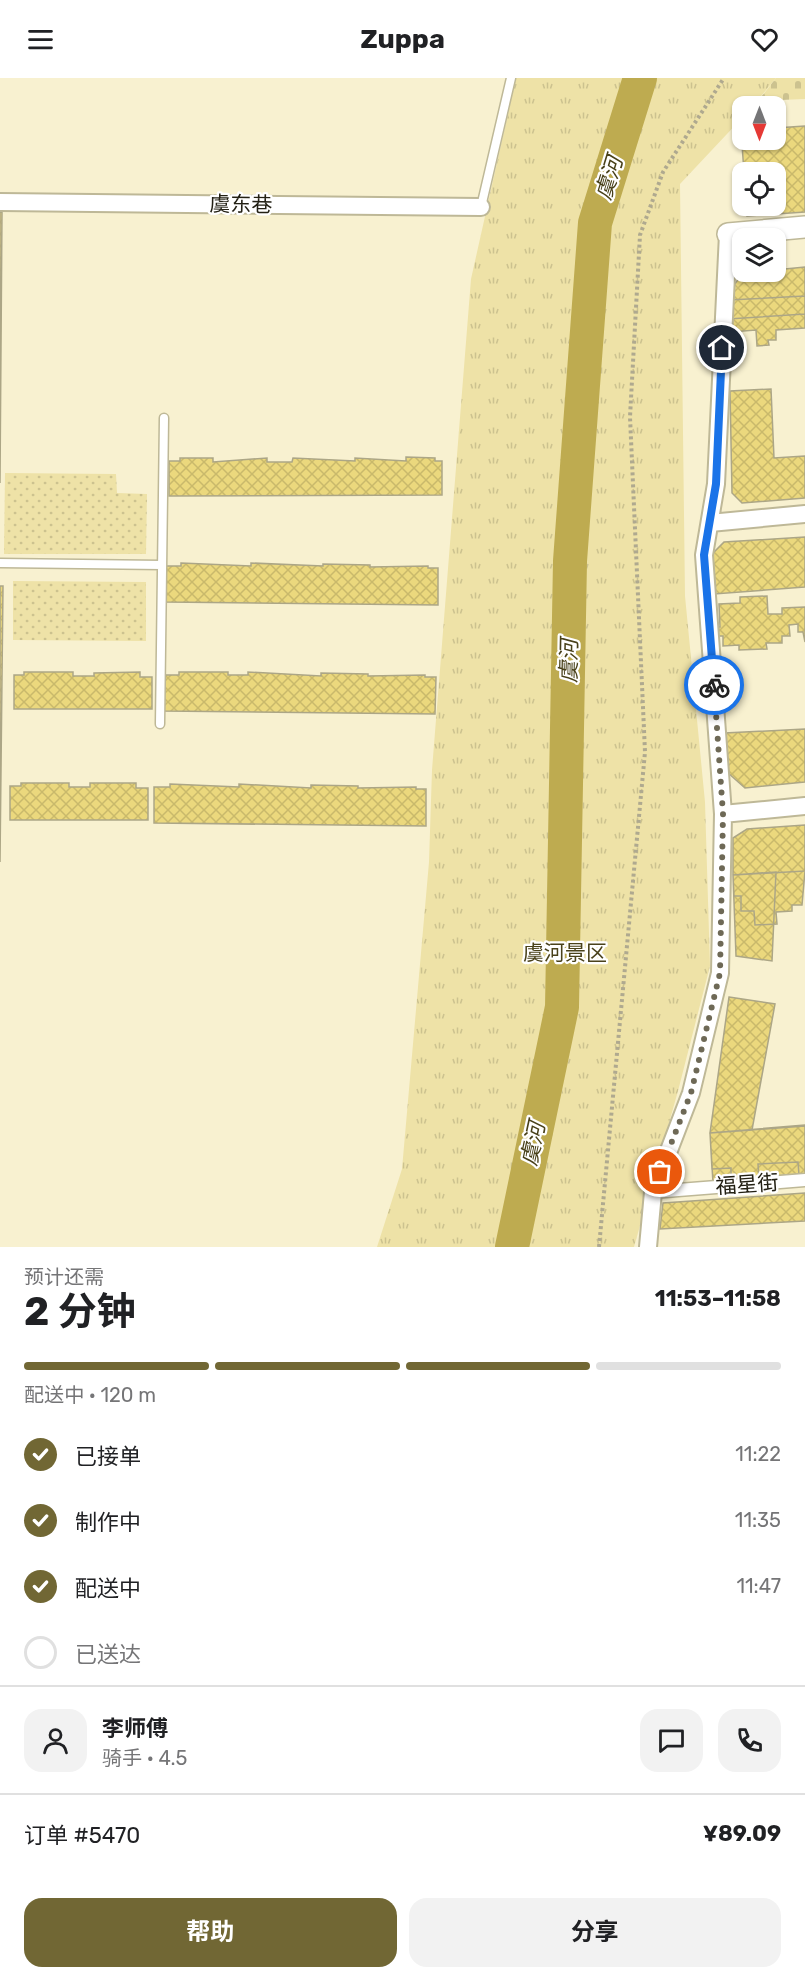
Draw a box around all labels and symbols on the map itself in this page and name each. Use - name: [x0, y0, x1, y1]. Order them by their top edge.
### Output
- north arrow: [732, 96, 786, 150]
- water label: 虞河: [590, 149, 630, 203]
- street label: 虞东巷: [209, 191, 273, 217]
- pin: [696, 322, 747, 373]
- water label: 虞河: [555, 635, 583, 683]
- courier: [684, 655, 744, 715]
- park label: 虞河景区: [523, 940, 607, 965]
- water label: 虞河: [515, 1116, 552, 1168]
- pin: [634, 1146, 685, 1197]
- street label: 福星街: [715, 1169, 779, 1199]

